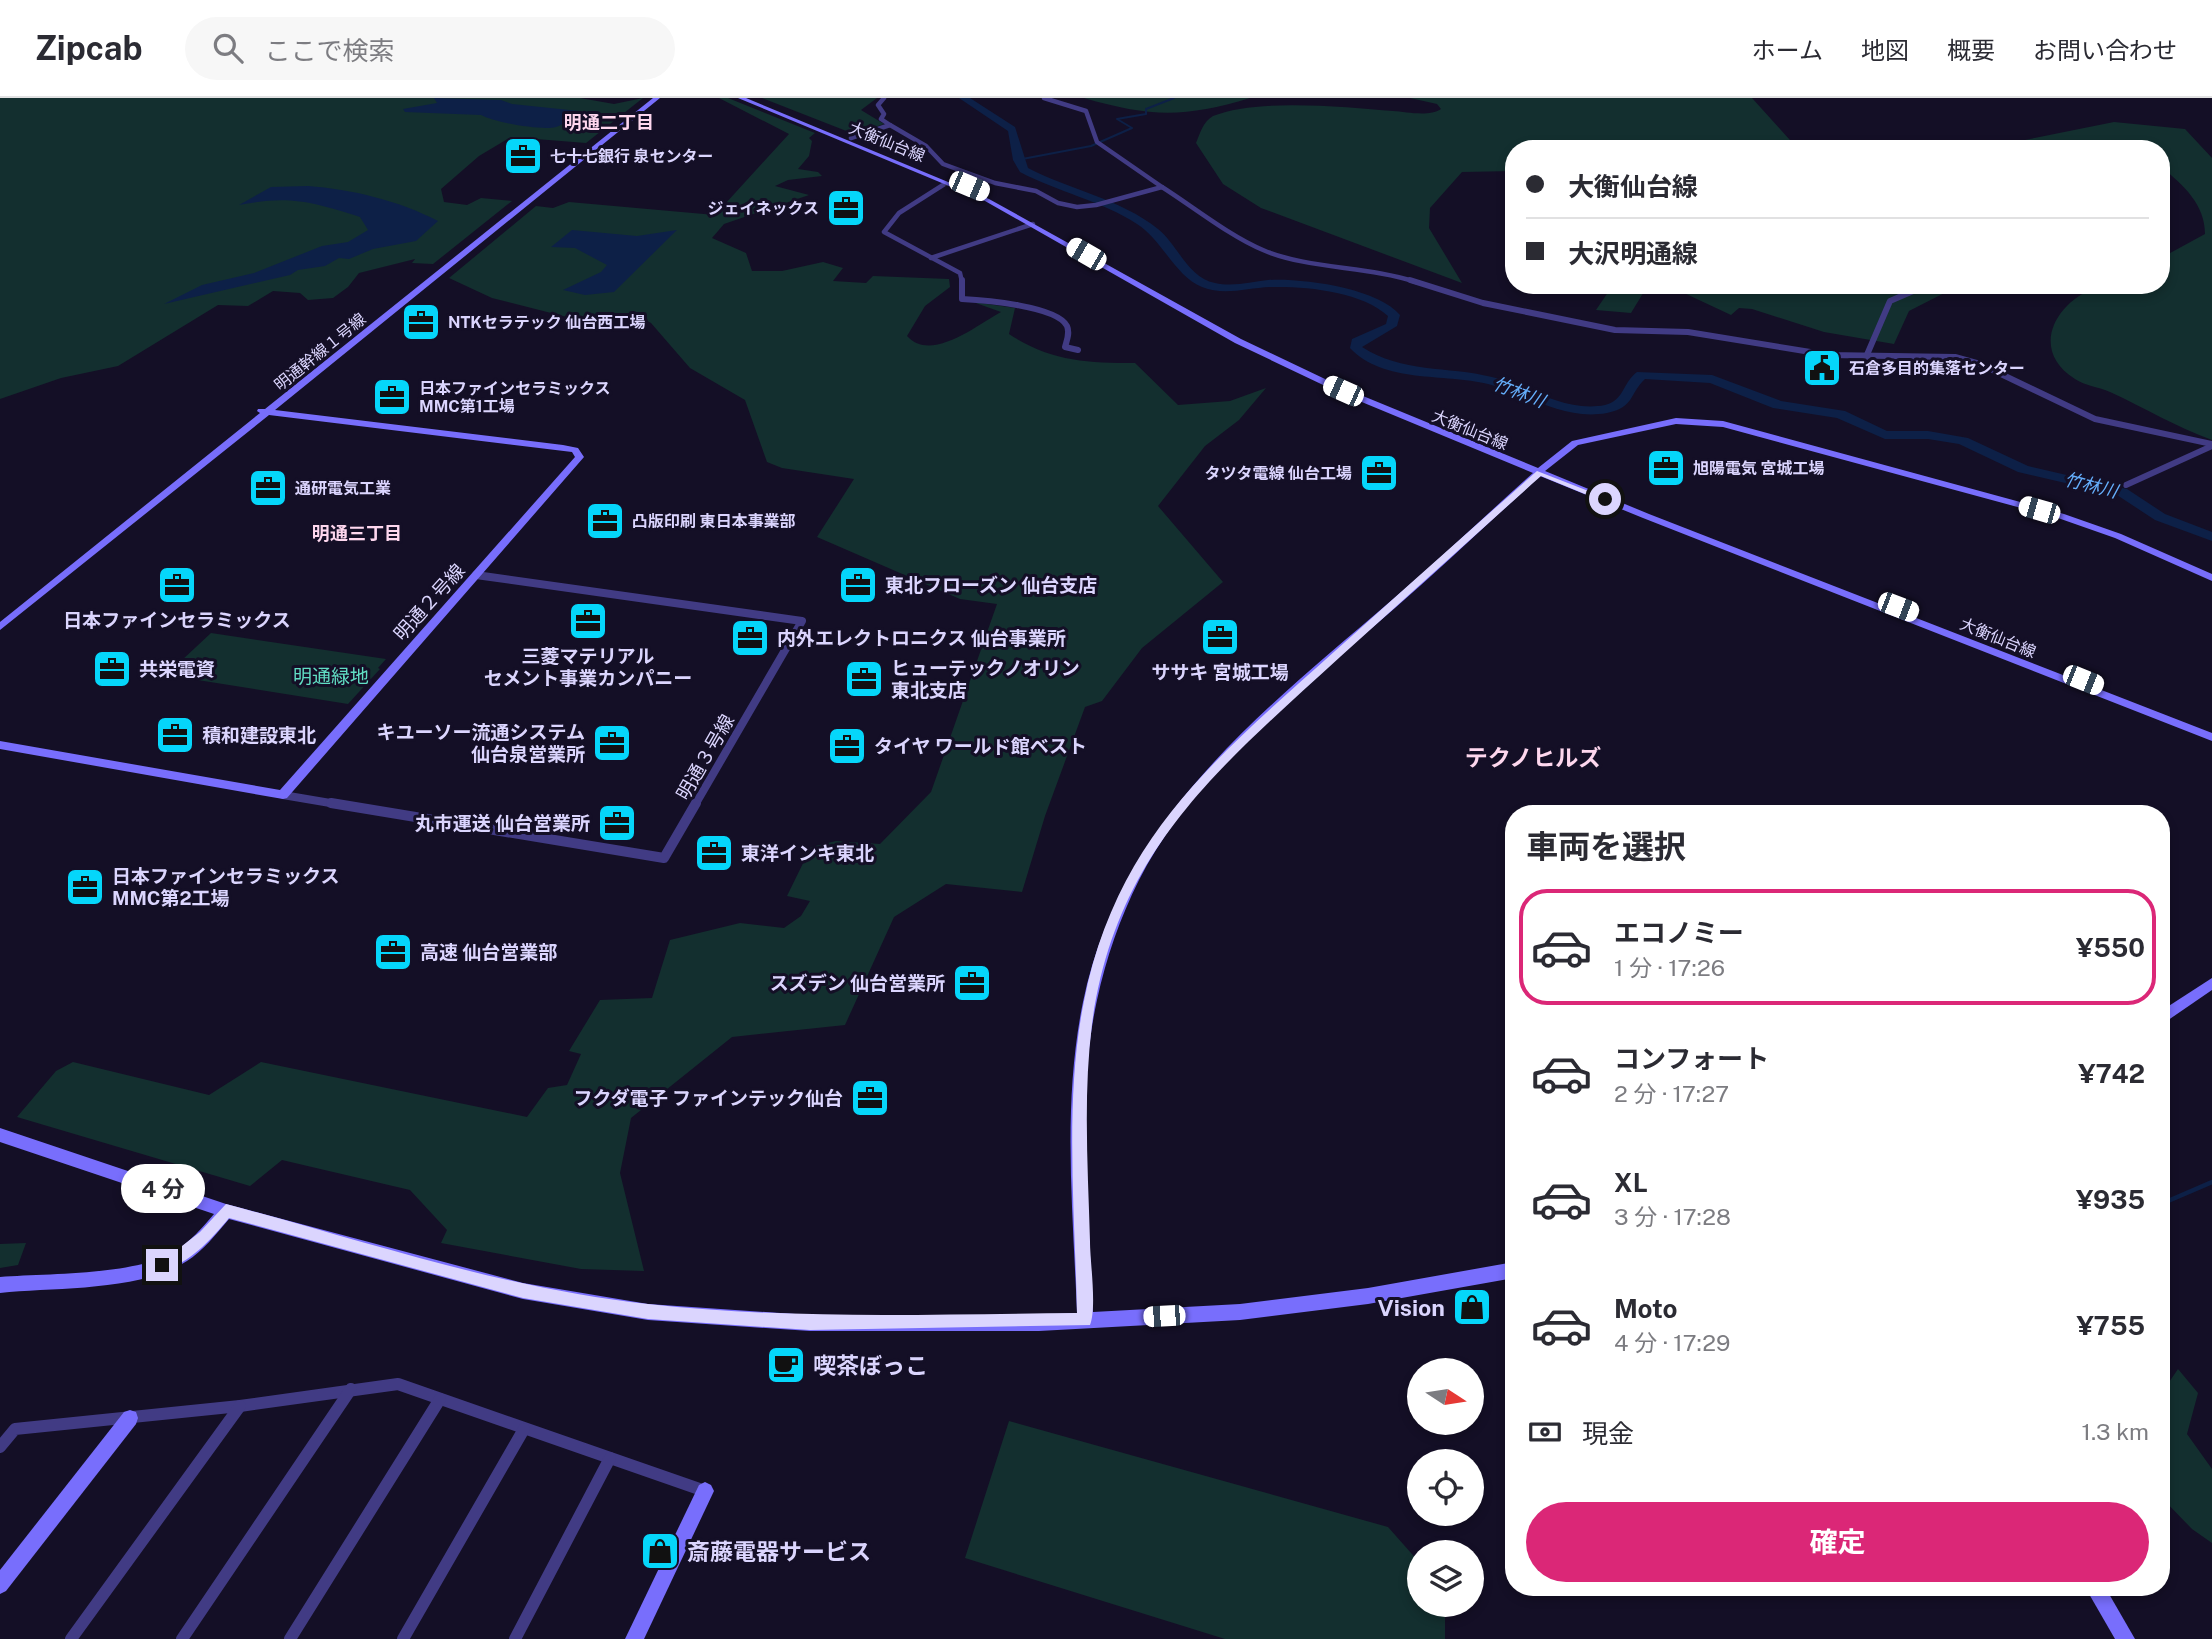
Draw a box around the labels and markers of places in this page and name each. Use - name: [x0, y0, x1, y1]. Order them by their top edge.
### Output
- office icon: 七十七銀行 泉センター: [502, 135, 544, 177]
- place label: 七十七銀行 泉センター: [550, 147, 714, 166]
- office icon: ジェイネックス: [825, 187, 867, 229]
- place label: ジェイネックス: [707, 199, 819, 218]
- office icon: NTKセラテック 仙台西工場: [400, 301, 442, 343]
- place label: NTKセラテック 仙台西工場: [448, 313, 645, 332]
- public building icon: 石倉多目的集落センター: [1801, 347, 1843, 389]
- place label: 石倉多目的集落センター: [1849, 359, 2025, 378]
- office icon: 日本ファインセラミックス MMC第1工場: [371, 376, 413, 418]
- place label: 日本ファインセラミックス MMC第1工場: [419, 379, 611, 416]
- office icon: 旭陽電気 宮城工場: [1645, 447, 1687, 489]
- office icon: タツタ電線 仙台工場: [1358, 452, 1400, 494]
- place label: 旭陽電気 宮城工場: [1693, 459, 1825, 478]
- place label: タツタ電線 仙台工場: [1204, 464, 1352, 483]
- office icon: 通研電気工業: [247, 467, 289, 509]
- place label: 通研電気工業: [295, 479, 391, 498]
- office icon: 凸版印刷 東日本事業部: [584, 500, 626, 542]
- place label: 凸版印刷 東日本事業部: [632, 512, 796, 531]
- office icon: 日本ファインセラミックス: [156, 564, 198, 606]
- office icon: 東北フローズン 仙台支店: [837, 564, 879, 606]
- place label: 東北フローズン 仙台支店: [885, 574, 1097, 596]
- office icon: 三菱マテリアル セメント事業カンパニー: [567, 600, 609, 642]
- place label: 日本ファインセラミックス: [63, 609, 291, 631]
- office icon: ササキ 宮城工場: [1199, 616, 1241, 658]
- office icon: 内外エレクトロニクス 仙台事業所: [729, 617, 771, 659]
- place label: 内外エレクトロニクス 仙台事業所: [777, 627, 1066, 649]
- place label: 三菱マテリアル セメント事業カンパニー: [484, 645, 692, 689]
- office icon: 共栄電資: [91, 648, 133, 690]
- place label: ヒューテックノオリン 東北支店: [891, 657, 1080, 701]
- place label: 共栄電資: [139, 658, 215, 680]
- office icon: ヒューテックノオリン 東北支店: [843, 658, 885, 700]
- place label: ササキ 宮城工場: [1151, 661, 1289, 683]
- office icon: 積和建設東北: [154, 714, 196, 756]
- place label: キユーソー流通システム 仙台泉営業所: [377, 721, 585, 765]
- office icon: キユーソー流通システム 仙台泉営業所: [591, 722, 633, 764]
- place label: 積和建設東北: [202, 724, 316, 746]
- office icon: タイヤ ワールド館ベスト: [826, 725, 868, 767]
- place label: タイヤ ワールド館ベスト: [874, 735, 1087, 757]
- office icon: 丸市運送 仙台営業所: [596, 802, 638, 844]
- place label: 丸市運送 仙台営業所: [415, 812, 590, 834]
- office icon: 東洋インキ東北: [693, 832, 735, 874]
- place label: 東洋インキ東北: [741, 842, 874, 864]
- place label: 日本ファインセラミックス MMC第2工場: [112, 865, 339, 909]
- office icon: 日本ファインセラミックス MMC第2工場: [64, 866, 106, 908]
- office icon: 高速 仙台営業部: [372, 931, 414, 973]
- place label: 高速 仙台営業部: [420, 941, 557, 963]
- office icon: スズデン 仙台営業所: [951, 962, 993, 1004]
- place label: スズデン 仙台営業所: [770, 972, 945, 994]
- office icon: フクダ電子 ファインテック仙台: [849, 1077, 891, 1119]
- place label: フクダ電子 ファインテック仙台: [573, 1087, 843, 1109]
- shop icon: Vision: [1451, 1286, 1493, 1328]
- place label: Vision: [1378, 1294, 1445, 1321]
- cafe icon: 喫茶ぼっこ: [765, 1344, 807, 1386]
- place label: 喫茶ぼっこ: [813, 1352, 928, 1379]
- shop icon: 斎藤電器サービス: [639, 1530, 681, 1572]
- place label: 斎藤電器サービス: [687, 1538, 871, 1565]

